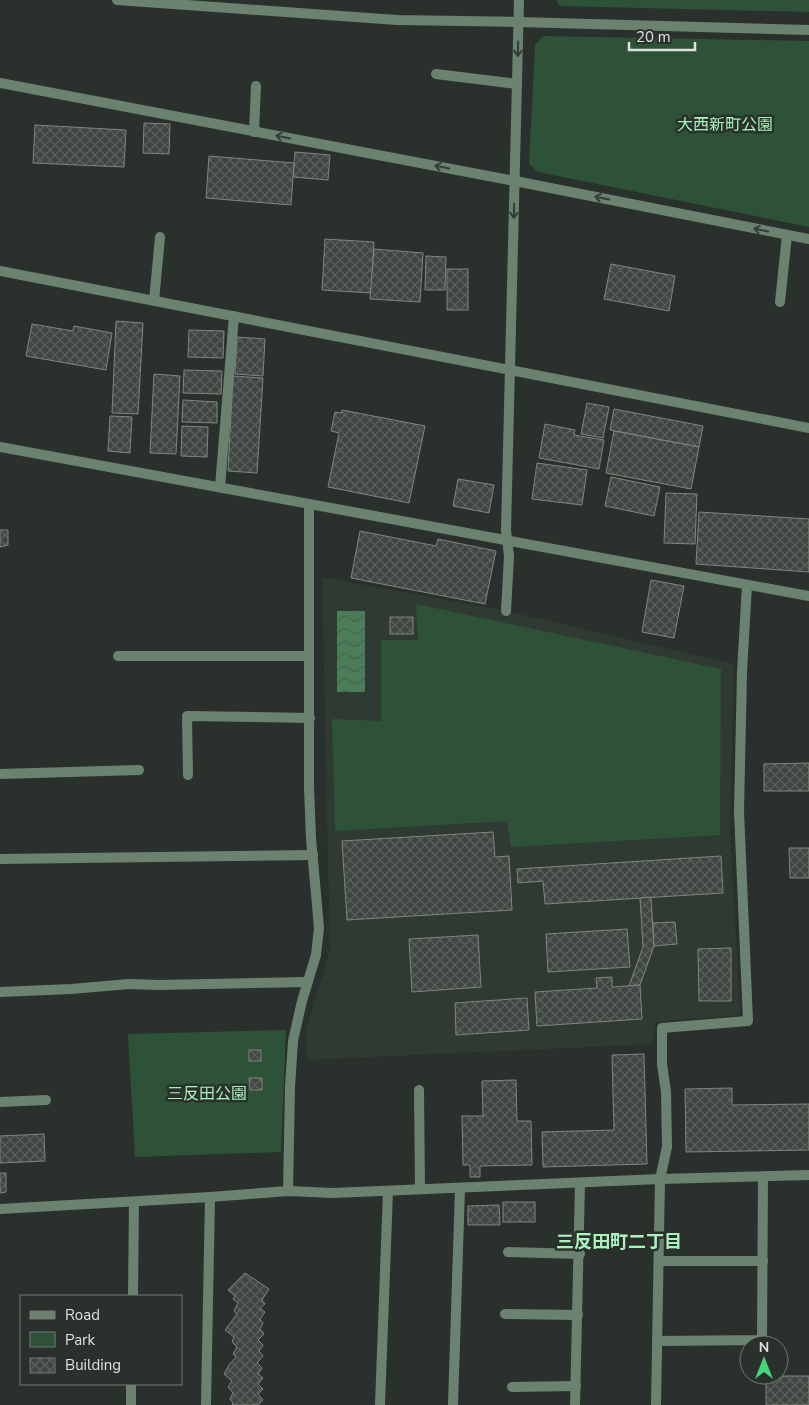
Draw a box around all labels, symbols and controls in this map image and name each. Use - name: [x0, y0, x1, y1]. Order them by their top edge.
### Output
- scale bar: [629, 20, 695, 52]
- text: 20 m: [636, 27, 671, 47]
- one-way arrow: [513, 40, 523, 56]
- park label: 大西新町公園: [677, 114, 773, 136]
- one-way arrow: [275, 132, 291, 142]
- one-way arrow: [435, 162, 451, 172]
- one-way arrow: [594, 193, 610, 203]
- one-way arrow: [510, 203, 519, 219]
- one-way arrow: [754, 225, 770, 234]
- park label: 三反田公園: [167, 1083, 247, 1105]
- district label: 三反田町二丁目: [556, 1230, 682, 1254]
- legend: [20, 1295, 182, 1385]
- text: Road: [65, 1305, 100, 1325]
- text: Park: [65, 1330, 95, 1350]
- north arrow: [739, 1335, 789, 1385]
- text: N: [759, 1338, 769, 1357]
- text: Building: [65, 1355, 121, 1375]

